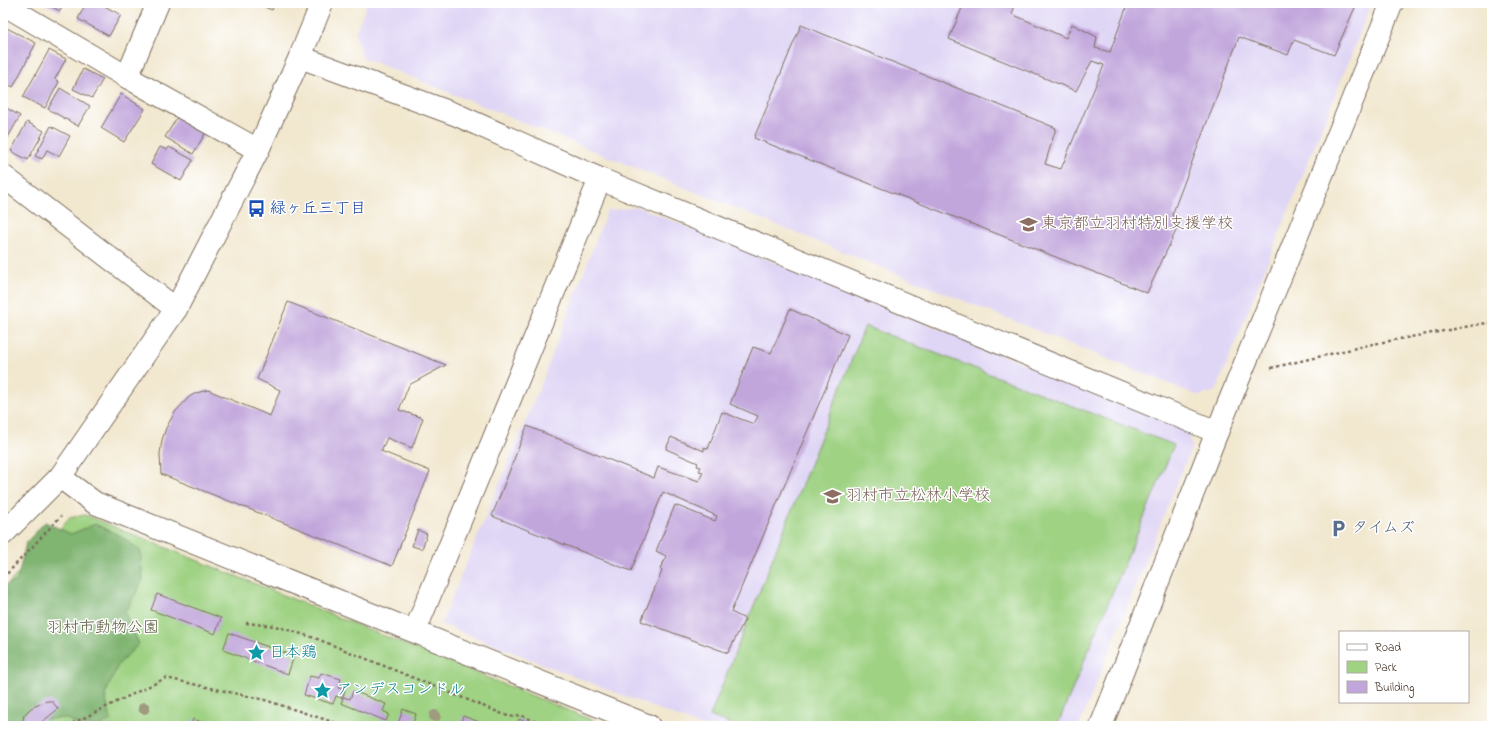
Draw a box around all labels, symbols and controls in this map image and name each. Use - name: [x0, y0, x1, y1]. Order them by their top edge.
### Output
- place label: 緑ヶ丘三丁目: [270, 197, 366, 221]
- bus stop icon: 緑ヶ丘三丁目: [247, 199, 267, 219]
- place label: 東京都立羽村特別支援学校: [1041, 212, 1233, 236]
- school or university icon: 東京都立羽村特別支援学校: [1018, 214, 1038, 234]
- place label: 羽村市立松林小学校: [846, 484, 990, 508]
- school or university icon: 羽村市立松林小学校: [823, 486, 843, 506]
- place label: タイムズ: [1352, 516, 1415, 540]
- parking icon: タイムズ: [1329, 518, 1349, 538]
- park label: 羽村市動物公園: [47, 616, 159, 640]
- legend: [1339, 631, 1469, 703]
- text: Road: [1375, 639, 1401, 657]
- place label: 日本鶏: [269, 641, 317, 665]
- place icon: 日本鶏: [246, 643, 266, 663]
- text: Park: [1375, 659, 1397, 677]
- place label: アンデスコンドル: [336, 678, 465, 702]
- text: Building: [1374, 679, 1414, 698]
- place icon: アンデスコンドル: [313, 680, 333, 700]

